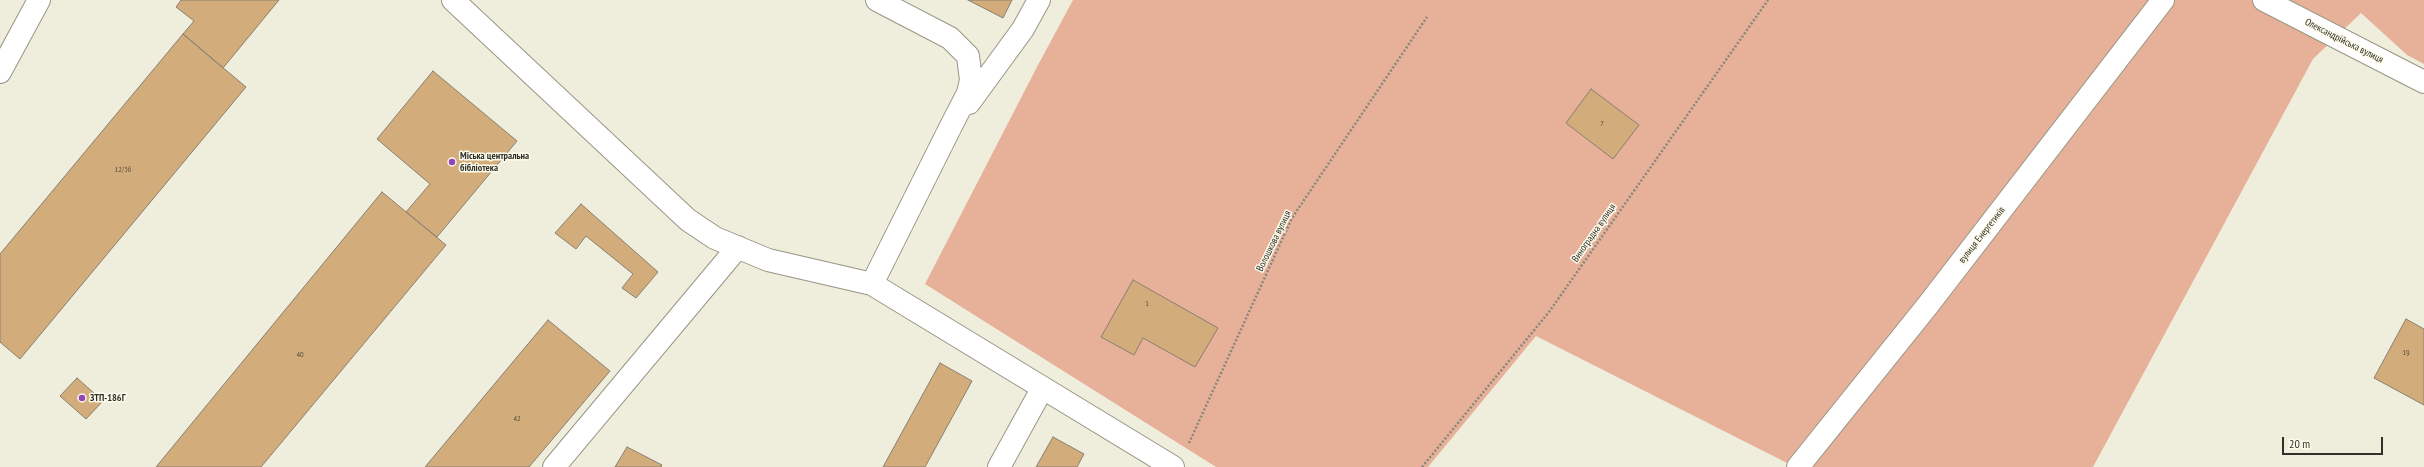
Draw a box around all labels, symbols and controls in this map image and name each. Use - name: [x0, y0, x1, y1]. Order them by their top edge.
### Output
- street label: Олександрійська вулиця: [2303, 16, 2385, 66]
- house number: 7: [1600, 119, 1604, 129]
- place label: Міська центральна бібліотека: [460, 150, 529, 174]
- marker: Міська центральна бібліотека: [447, 157, 457, 167]
- house number: 12/36: [115, 165, 131, 175]
- street label: Виноградна вулиця: [1569, 202, 1619, 264]
- street label: вулиця Енергетиків: [1956, 204, 2008, 266]
- street label: Волошкова вулиця: [1254, 209, 1294, 273]
- house number: 1: [1145, 299, 1149, 309]
- house number: 19: [2402, 348, 2410, 358]
- house number: 40: [296, 350, 304, 360]
- place label: ЗТП-186Г: [90, 392, 125, 404]
- marker: ЗТП-186Г: [77, 393, 87, 403]
- house number: 42: [513, 414, 521, 424]
- scale bar: [2284, 429, 2385, 455]
- text: 20 m: [2289, 436, 2310, 451]

